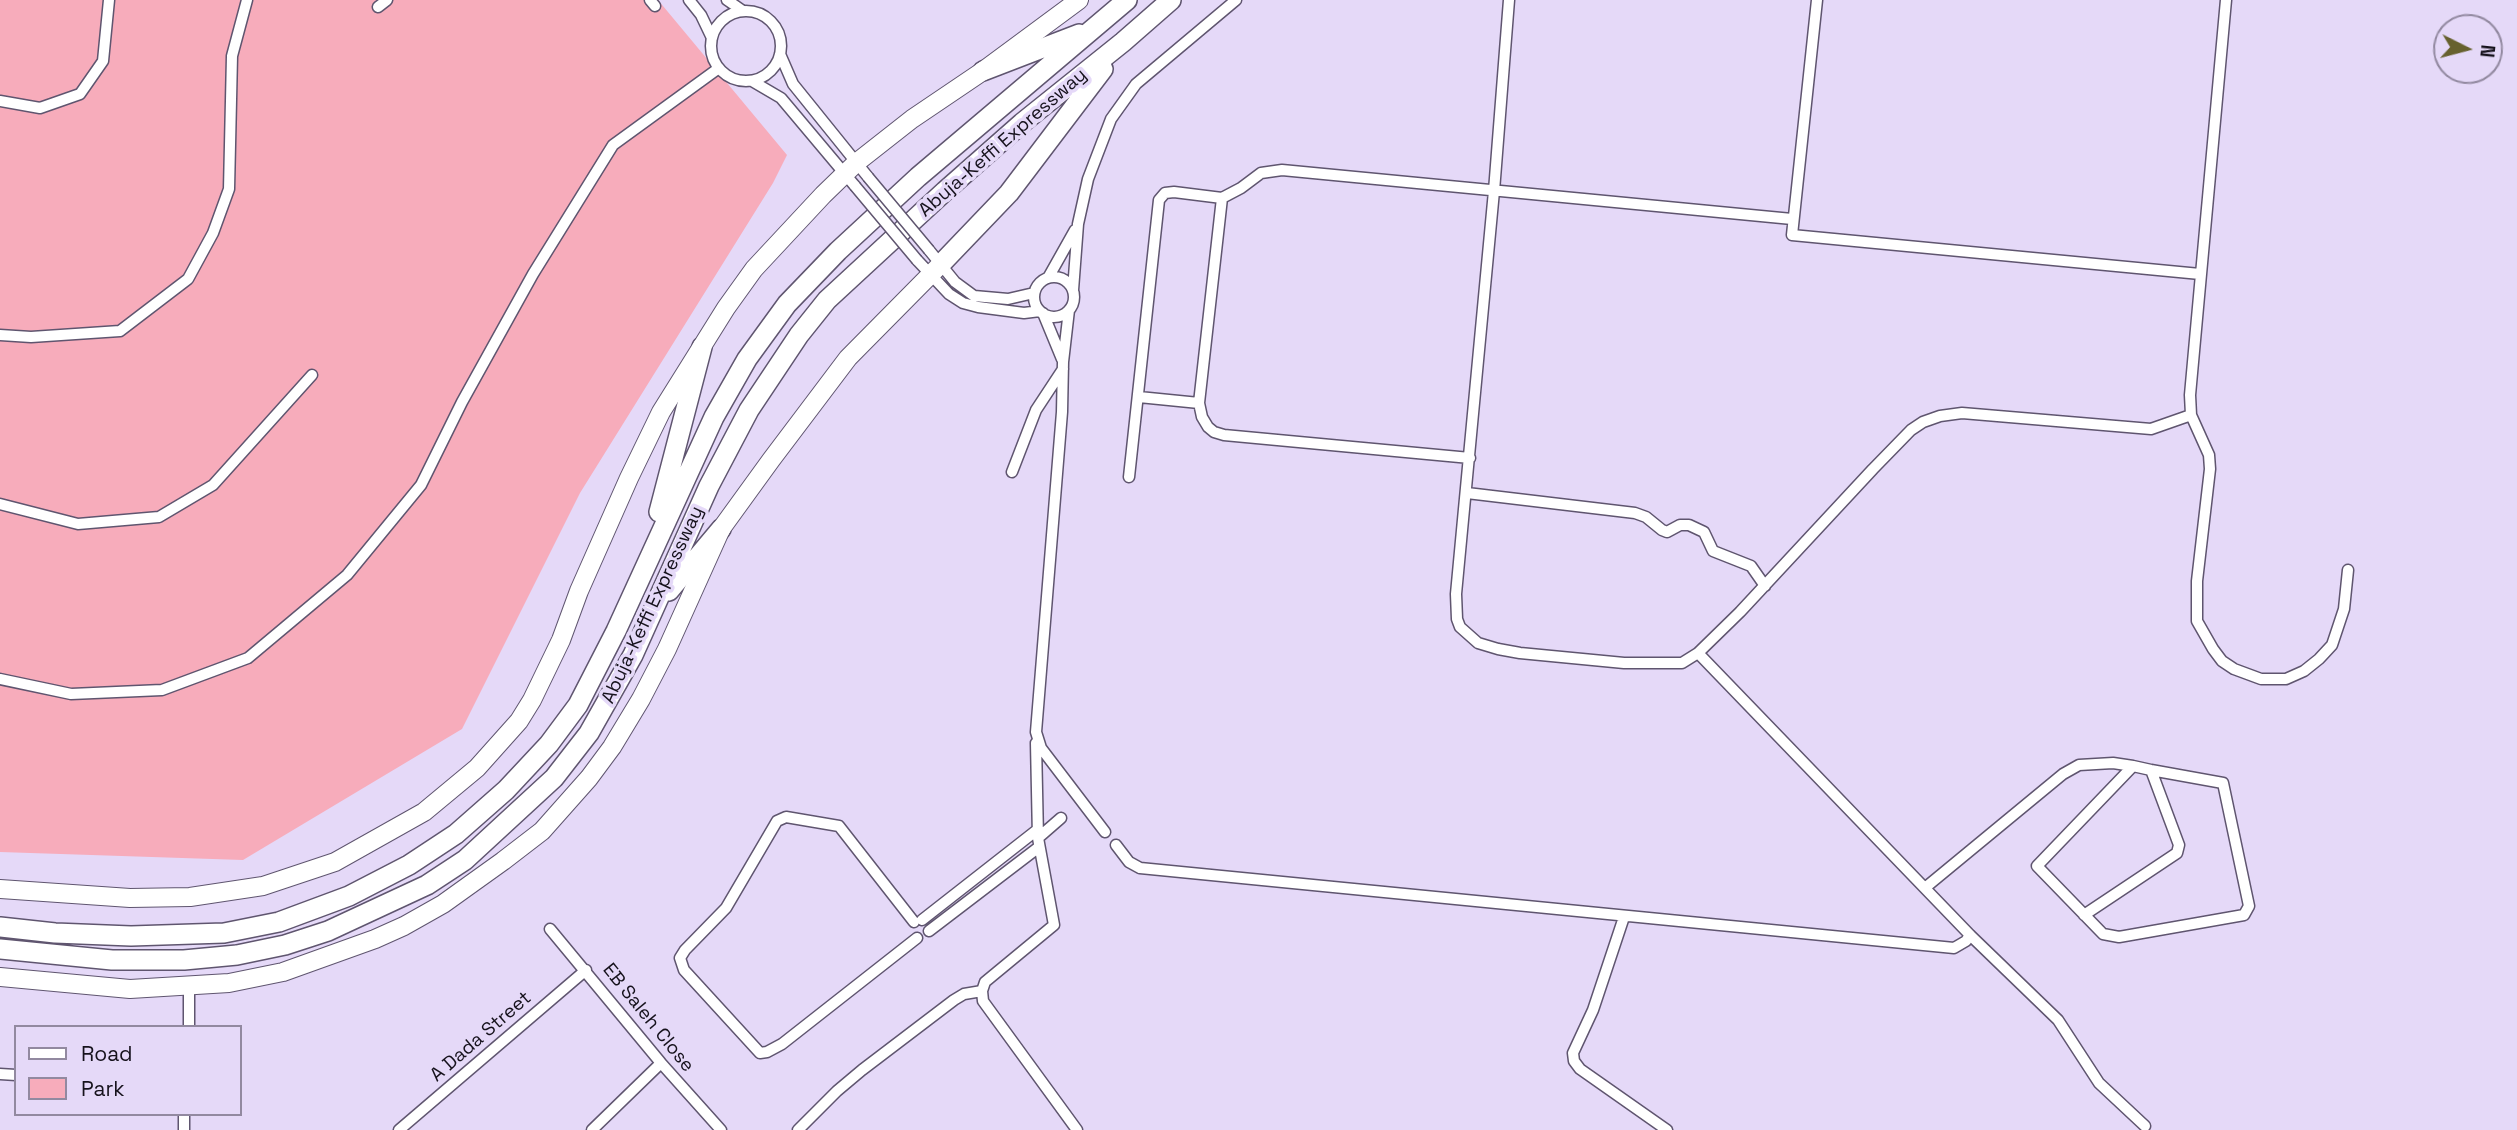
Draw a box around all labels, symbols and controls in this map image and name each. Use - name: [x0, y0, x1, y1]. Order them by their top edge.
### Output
- north arrow: [2433, 14, 2503, 84]
- text: N: [2474, 43, 2500, 59]
- street label: Abuja-Keffi Expressway: [914, 64, 1092, 222]
- street label: Abuja-Keffi Expressway: [597, 503, 709, 707]
- street label: EB Saleh Close: [597, 959, 699, 1077]
- street label: A Dada Street: [426, 987, 536, 1087]
- legend: [14, 1025, 242, 1116]
- text: Road: [81, 1040, 133, 1067]
- text: Park: [81, 1075, 125, 1102]

